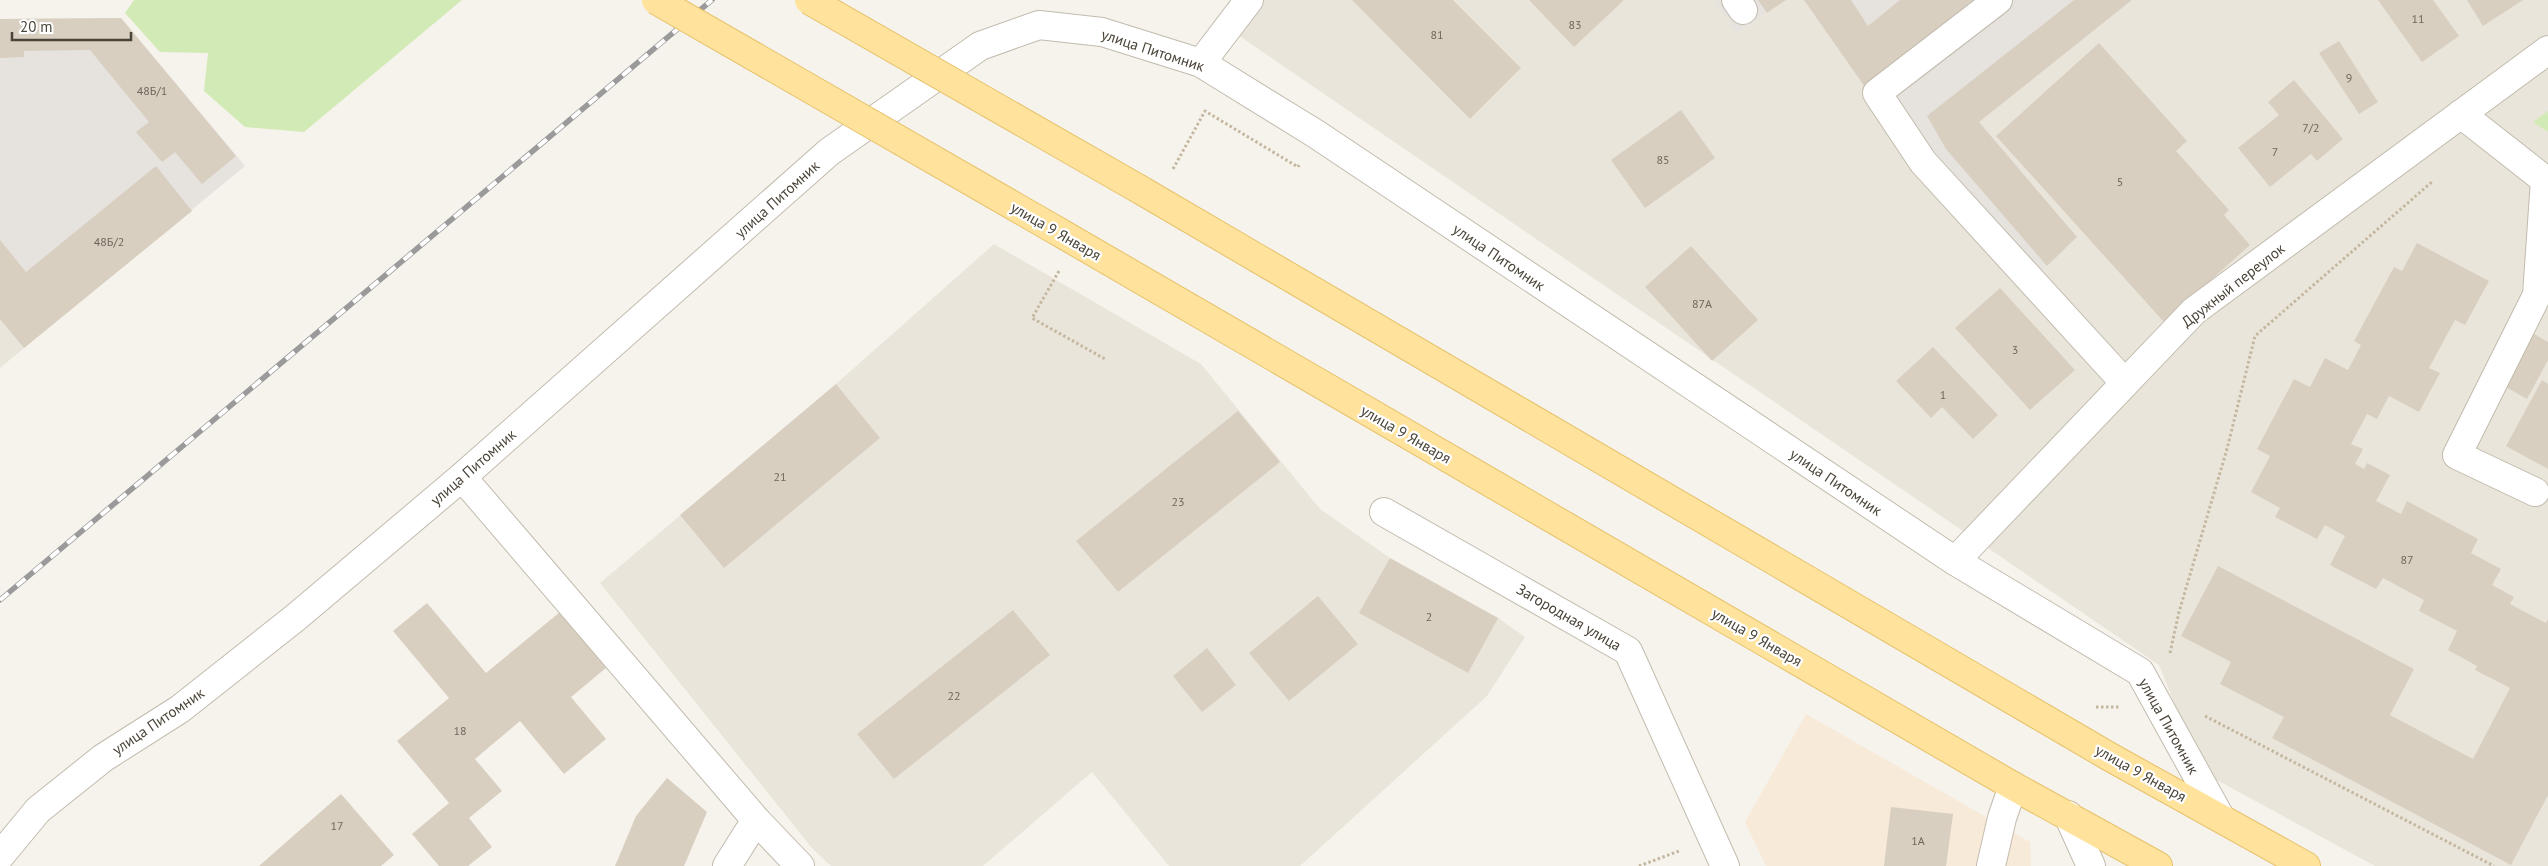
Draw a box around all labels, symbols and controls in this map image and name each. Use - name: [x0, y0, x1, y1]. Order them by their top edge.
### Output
- scale bar: [12, 10, 131, 42]
- house number: 11: [2411, 11, 2425, 26]
- text: 20 m: [20, 17, 53, 36]
- house number: 83: [1568, 17, 1582, 32]
- street label: улица Питомник: [1099, 24, 1208, 76]
- house number: 81: [1430, 27, 1444, 42]
- house number: 9: [2346, 70, 2352, 85]
- house number: 48Б/1: [137, 83, 167, 98]
- house number: 7/2: [2302, 120, 2320, 135]
- house number: 7: [2272, 144, 2278, 159]
- house number: 85: [1656, 152, 1670, 167]
- street label: улица Питомник: [731, 156, 824, 242]
- house number: 5: [2117, 174, 2123, 189]
- street label: улица 9 Января: [1007, 197, 1105, 265]
- street label: улица Питомник: [1449, 219, 1549, 295]
- house number: 48Б/2: [94, 234, 124, 249]
- street label: Дружный переулок: [2178, 238, 2289, 331]
- house number: 87А: [1692, 296, 1712, 311]
- house number: 3: [2012, 342, 2018, 357]
- house number: 1: [1940, 387, 1946, 402]
- street label: улица 9 Января: [1357, 400, 1455, 468]
- street label: улица Питомник: [426, 424, 520, 509]
- street label: улица Питомник: [1786, 444, 1886, 520]
- house number: 21: [773, 469, 787, 484]
- house number: 23: [1171, 494, 1185, 509]
- house number: 87: [2400, 552, 2414, 567]
- street label: Загородная улица: [1513, 579, 1625, 655]
- street label: улица 9 Января: [1708, 603, 1806, 671]
- house number: 2: [1426, 609, 1432, 624]
- street label: улица Питомник: [2135, 675, 2204, 778]
- street label: улица Питомник: [108, 683, 208, 759]
- house number: 22: [947, 688, 961, 703]
- house number: 18: [453, 723, 467, 738]
- street label: улица 9 Января: [2092, 740, 2190, 806]
- house number: 17: [330, 818, 344, 833]
- house number: 1А: [1911, 833, 1925, 848]

